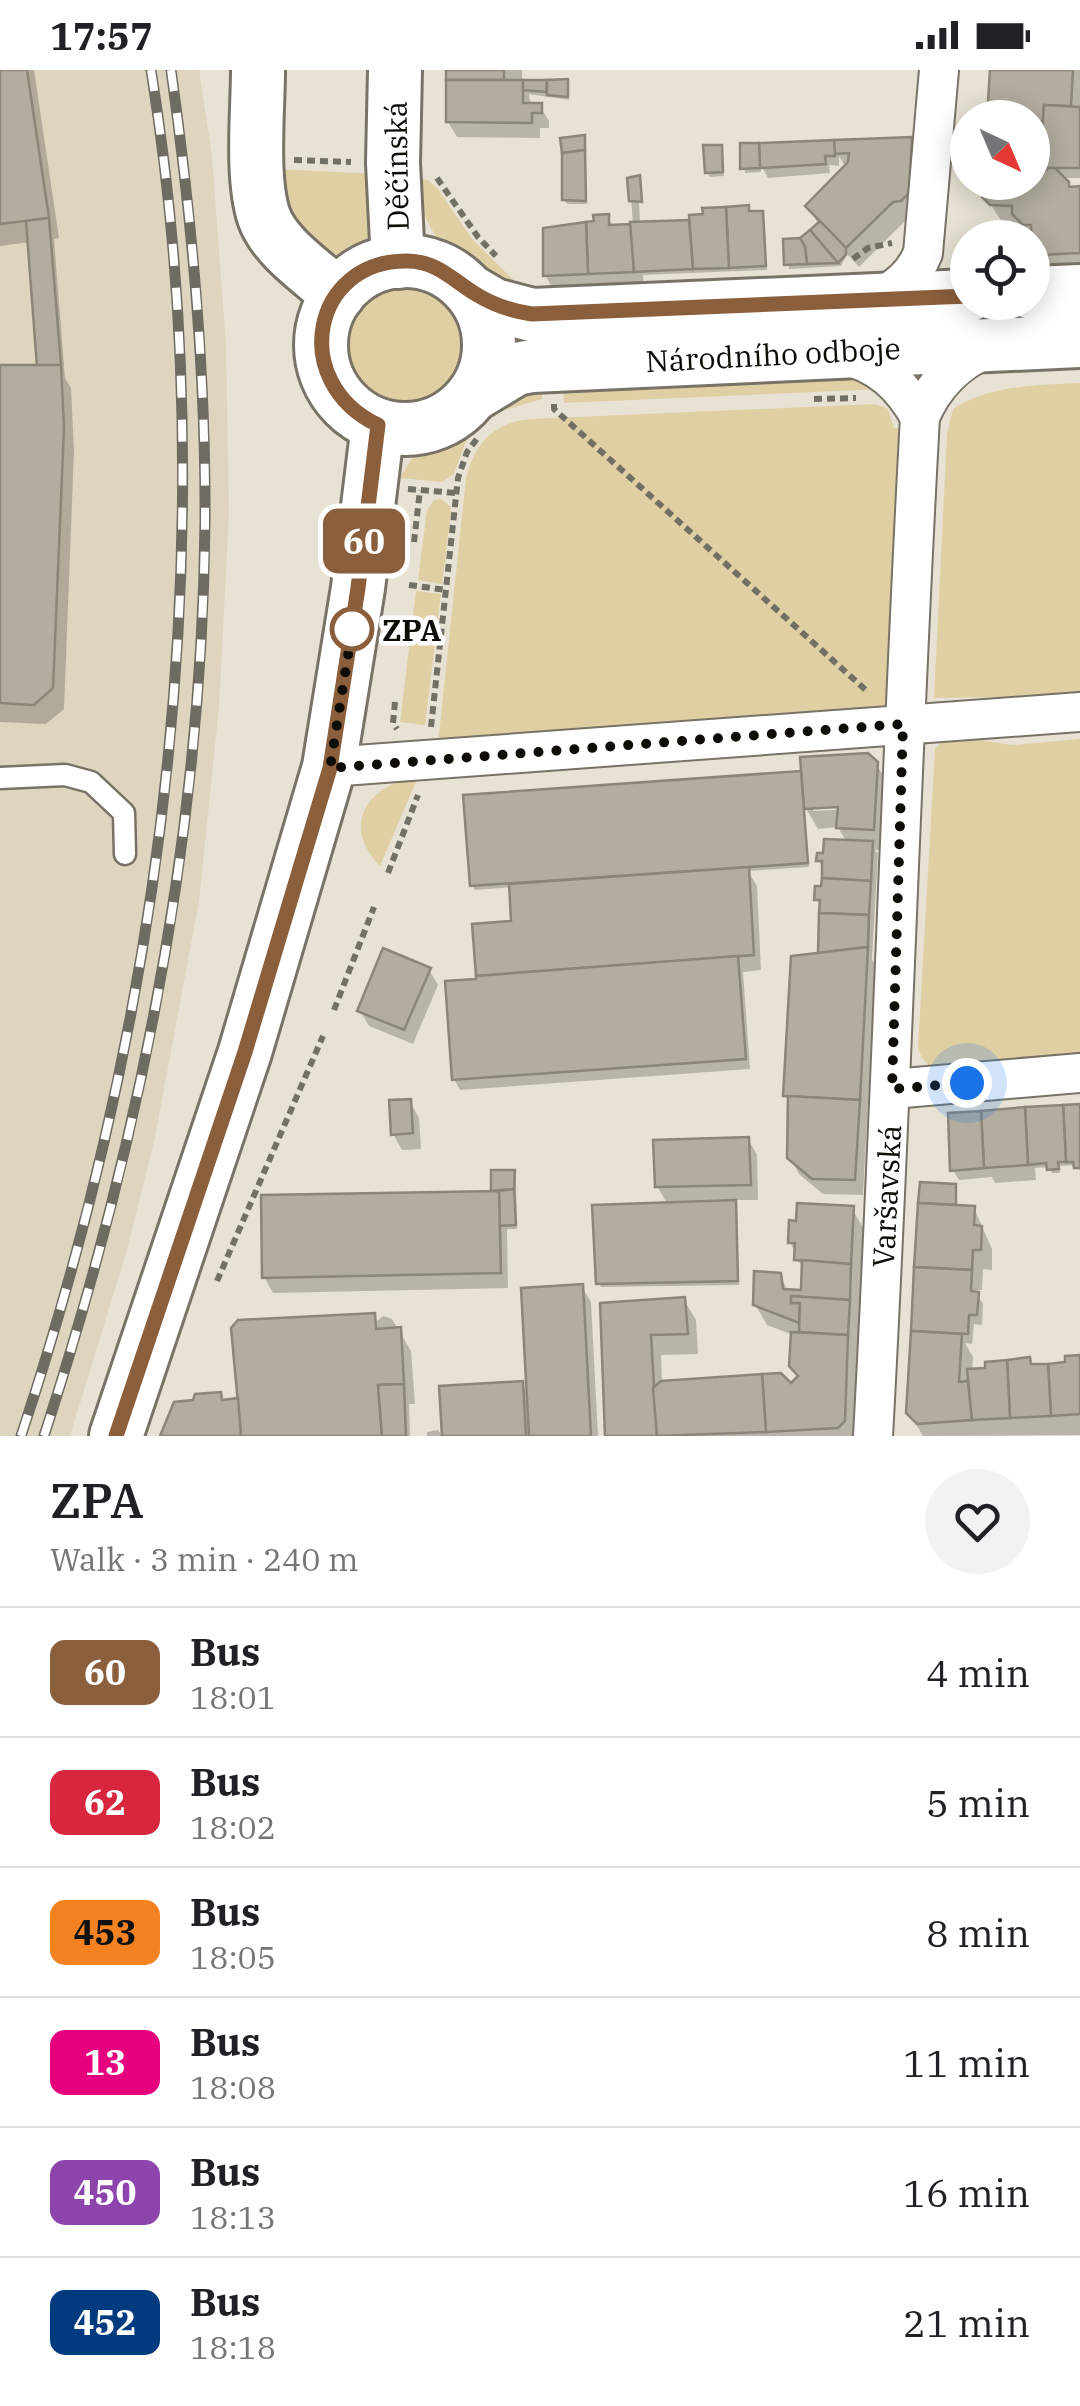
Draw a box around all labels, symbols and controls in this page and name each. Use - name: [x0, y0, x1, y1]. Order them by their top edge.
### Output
- text: 17:57: [50, 11, 153, 60]
- north arrow: [950, 100, 1050, 200]
- map controls: [950, 100, 1050, 320]
- street label: Děčínská: [375, 101, 417, 231]
- button: locate: [950, 220, 1050, 320]
- street label: Národního odboje: [644, 328, 902, 380]
- line badge: 60: [319, 508, 409, 574]
- text: 60: [343, 518, 385, 564]
- marker: ZPA: [331, 608, 373, 650]
- place label: ZPA: [382, 610, 441, 649]
- your location: [942, 1058, 992, 1108]
- street label: Varšavská: [863, 1124, 909, 1268]
- text: ZPA: [50, 1469, 144, 1531]
- button: heart: [925, 1469, 1030, 1574]
- text: Walk · 3 min · 240 m: [50, 1538, 358, 1580]
- text: Bus: [190, 1627, 260, 1676]
- text: 4 min: [926, 1648, 1030, 1697]
- text: 60: [84, 1649, 126, 1695]
- text: 18:01: [190, 1676, 276, 1718]
- text: Bus: [190, 1757, 260, 1806]
- text: 5 min: [926, 1778, 1030, 1827]
- text: 62: [84, 1779, 126, 1825]
- text: 18:02: [190, 1806, 276, 1848]
- text: Bus: [190, 1887, 260, 1936]
- text: 8 min: [926, 1908, 1030, 1957]
- text: 453: [73, 1909, 137, 1955]
- text: 18:05: [190, 1936, 276, 1978]
- text: Bus: [190, 2017, 260, 2066]
- text: 11 min: [903, 2038, 1030, 2087]
- text: 13: [84, 2039, 126, 2085]
- text: 18:08: [190, 2066, 276, 2108]
- text: Bus: [190, 2147, 260, 2196]
- text: 16 min: [903, 2168, 1030, 2217]
- text: 450: [73, 2169, 137, 2215]
- text: 18:13: [190, 2196, 276, 2238]
- text: Bus: [190, 2277, 260, 2326]
- text: 21 min: [903, 2298, 1030, 2347]
- text: 452: [73, 2299, 137, 2345]
- text: 18:18: [190, 2326, 276, 2368]

